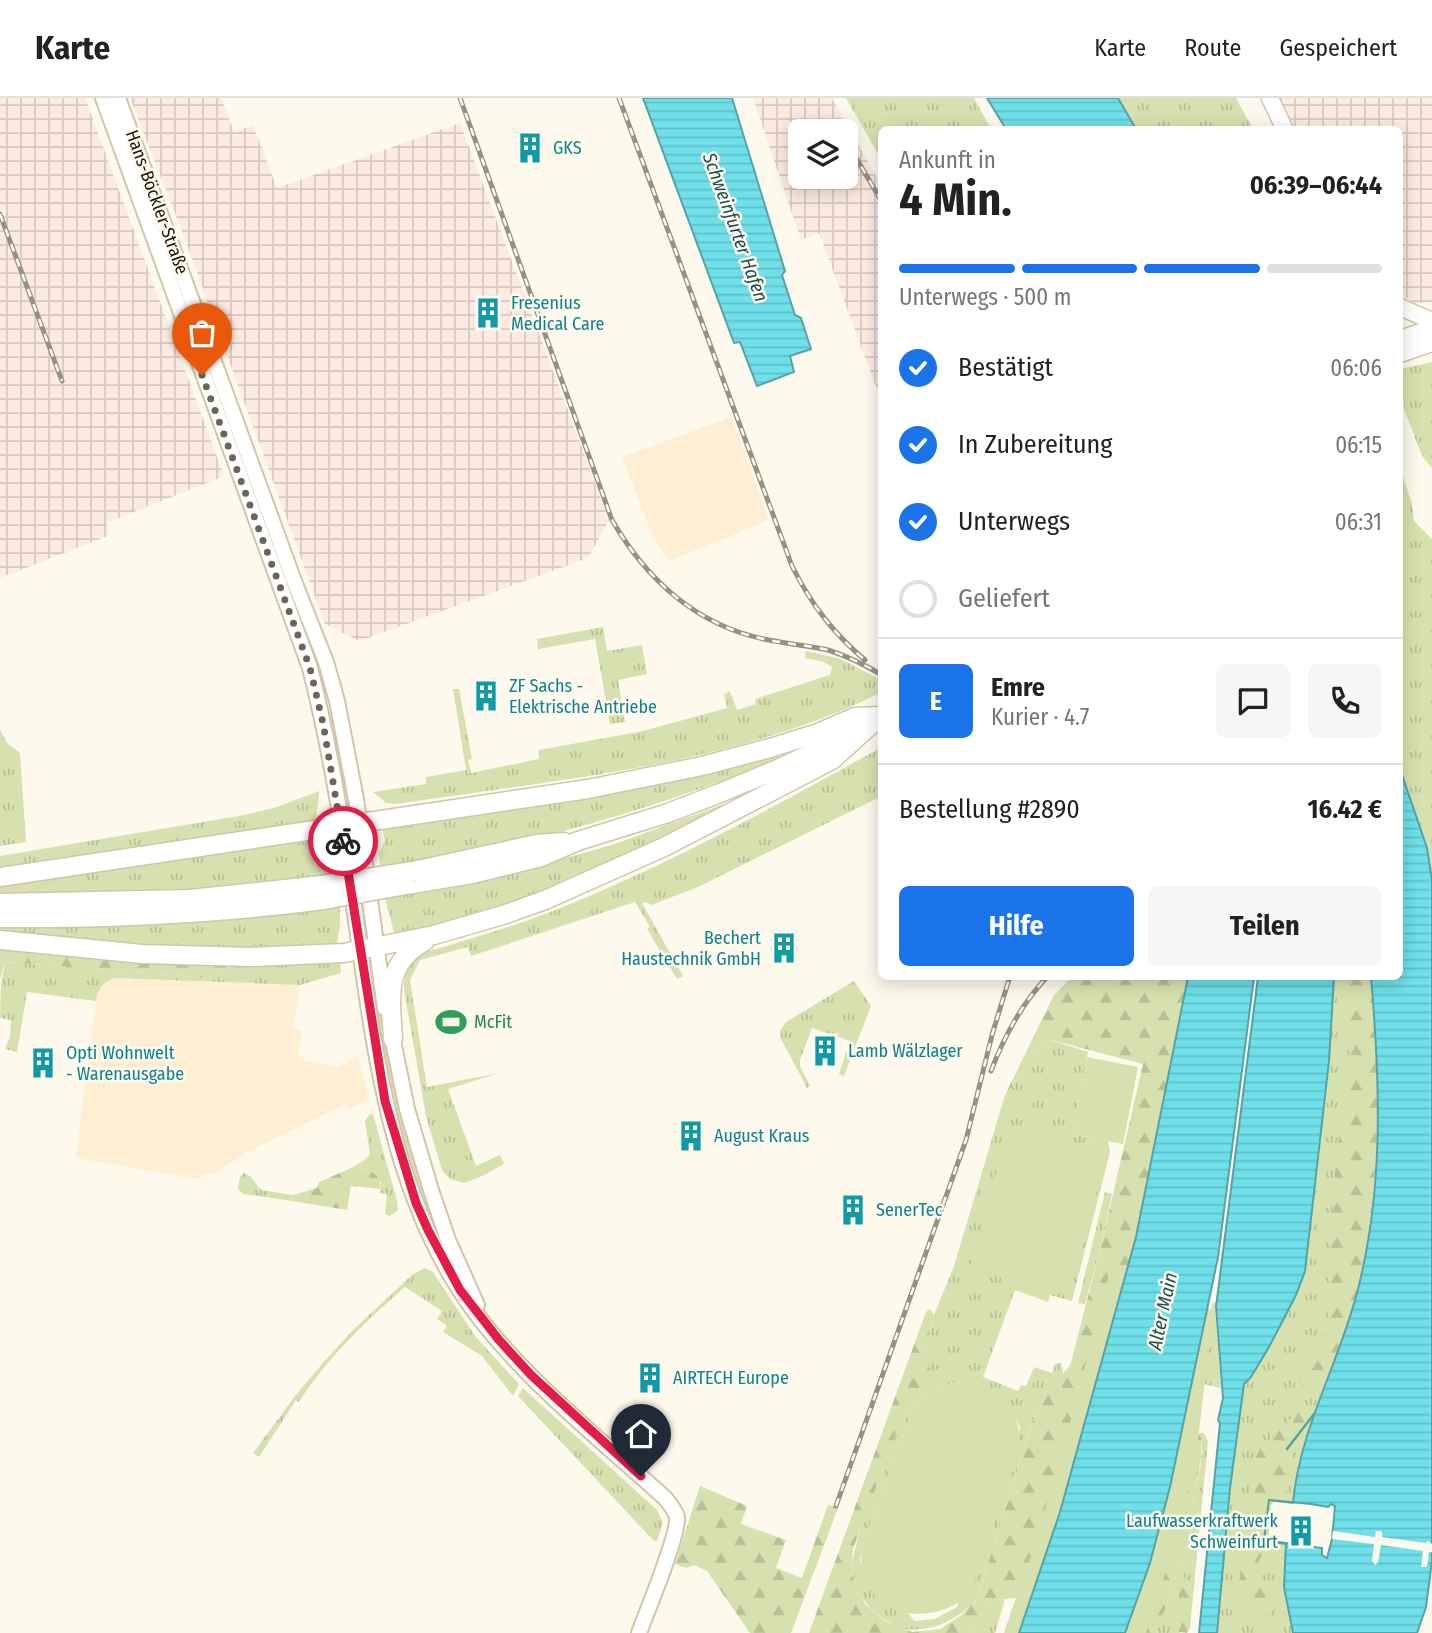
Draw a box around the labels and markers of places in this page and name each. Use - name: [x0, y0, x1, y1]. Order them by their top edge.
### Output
- building icon: GKS: [513, 131, 547, 165]
- place label: GKS: [553, 137, 582, 159]
- place label: Fresenius Medical Care: [511, 292, 605, 335]
- building icon: Fresenius Medical Care: [471, 296, 505, 330]
- pin: [172, 303, 232, 375]
- place label: ZF Sachs - Elektrische Antriebe: [509, 675, 657, 718]
- building icon: ZF Sachs - Elektrische Antriebe: [469, 679, 503, 713]
- place label: Bechert Haustechnik GmbH: [621, 927, 761, 970]
- building icon: Bechert Haustechnik GmbH: [767, 931, 801, 965]
- sports icon: McFit: [434, 1005, 468, 1039]
- place label: McFit: [474, 1011, 512, 1033]
- building icon: Lamb Wälzlager: [808, 1034, 842, 1068]
- place label: Lamb Wälzlager: [848, 1040, 963, 1062]
- place label: Opti Wohnwelt - Warenausgabe: [66, 1042, 184, 1085]
- building icon: Opti Wohnwelt - Warenausgabe: [26, 1046, 60, 1080]
- building icon: August Kraus: [674, 1119, 708, 1153]
- place label: August Kraus: [714, 1125, 810, 1147]
- building icon: SenerTec: [836, 1193, 870, 1227]
- place label: SenerTec: [876, 1199, 943, 1221]
- building icon: AIRTECH Europe: [633, 1361, 667, 1395]
- place label: AIRTECH Europe: [673, 1367, 789, 1389]
- pin: [611, 1404, 671, 1476]
- place label: Laufwasserkraftwerk Schweinfurt: [1126, 1510, 1279, 1553]
- building icon: Laufwasserkraftwerk Schweinfurt: [1284, 1514, 1318, 1548]

